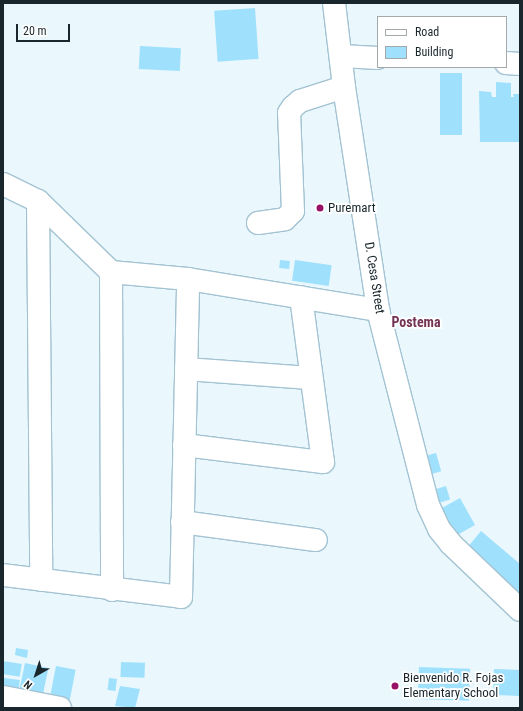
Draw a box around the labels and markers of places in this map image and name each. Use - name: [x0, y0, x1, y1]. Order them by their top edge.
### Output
- place label: Puremart: [328, 200, 376, 216]
- marker: Puremart: [315, 203, 325, 213]
- place label: Bienvenido R. Fojas Elementary School: [403, 671, 503, 702]
- marker: Bienvenido R. Fojas Elementary School: [390, 681, 400, 691]

